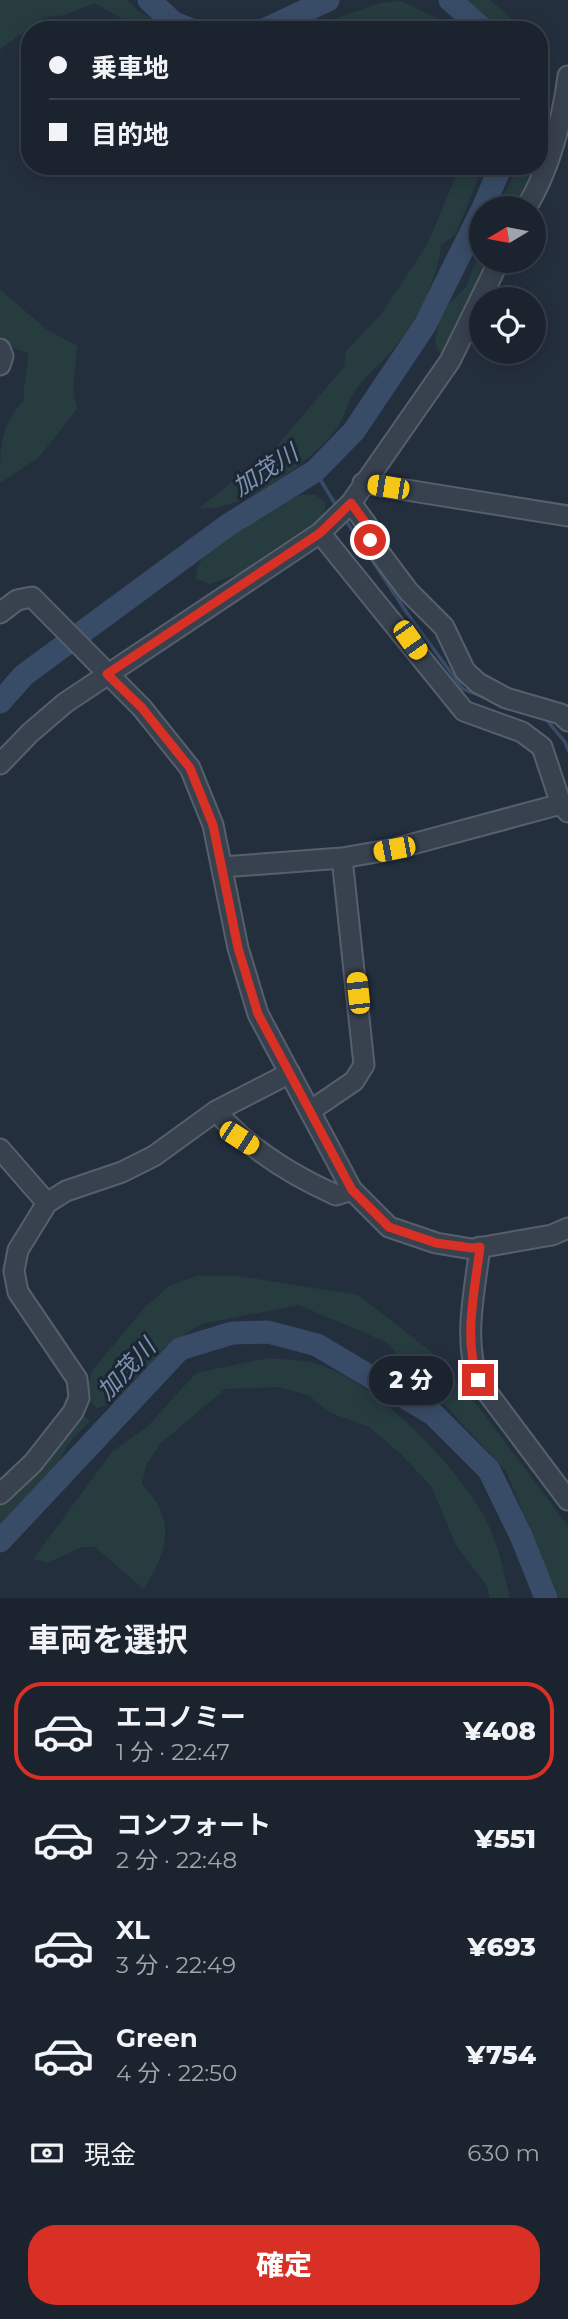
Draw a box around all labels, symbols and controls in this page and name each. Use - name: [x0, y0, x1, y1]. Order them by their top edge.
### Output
- text: 乗車地: [91, 52, 169, 84]
- text: 目的地: [91, 119, 169, 151]
- north arrow: [469, 196, 546, 273]
- map controls: [469, 196, 546, 364]
- button: locate: [469, 287, 546, 364]
- water label: 加茂川: [227, 437, 306, 502]
- car: [366, 473, 411, 501]
- route start: [354, 524, 386, 556]
- car: [390, 617, 431, 663]
- car: [372, 835, 417, 863]
- car: [346, 971, 371, 1015]
- car: [216, 1118, 263, 1158]
- water label: 加茂川: [91, 1331, 163, 1405]
- callout: 2 分: [370, 1356, 454, 1404]
- route end: [462, 1364, 494, 1396]
- text: 2 分: [389, 1366, 433, 1394]
- text: 車両を選択: [28, 1620, 188, 1659]
- icon: car: [32, 1700, 95, 1763]
- text: エコノミー: [116, 1701, 246, 1733]
- text: ¥408: [463, 1715, 536, 1747]
- text: 1 分 · 22:47: [116, 1738, 230, 1766]
- icon: car: [32, 1808, 95, 1871]
- text: コンフォート: [116, 1809, 271, 1841]
- text: ¥551: [474, 1823, 536, 1855]
- text: 2 分 · 22:48: [116, 1846, 237, 1874]
- text: XL: [116, 1914, 150, 1946]
- icon: car: [32, 1916, 95, 1979]
- text: ¥693: [468, 1931, 536, 1963]
- text: 3 分 · 22:49: [116, 1951, 236, 1979]
- text: Green: [116, 2022, 198, 2054]
- icon: car: [32, 2024, 95, 2087]
- text: ¥754: [466, 2039, 536, 2071]
- text: 4 分 · 22:50: [116, 2059, 237, 2087]
- icon: cash: [28, 2134, 66, 2172]
- text: 現金: [84, 2139, 136, 2171]
- text: 630 m: [467, 2139, 540, 2167]
- button: 確定: [28, 2225, 540, 2305]

